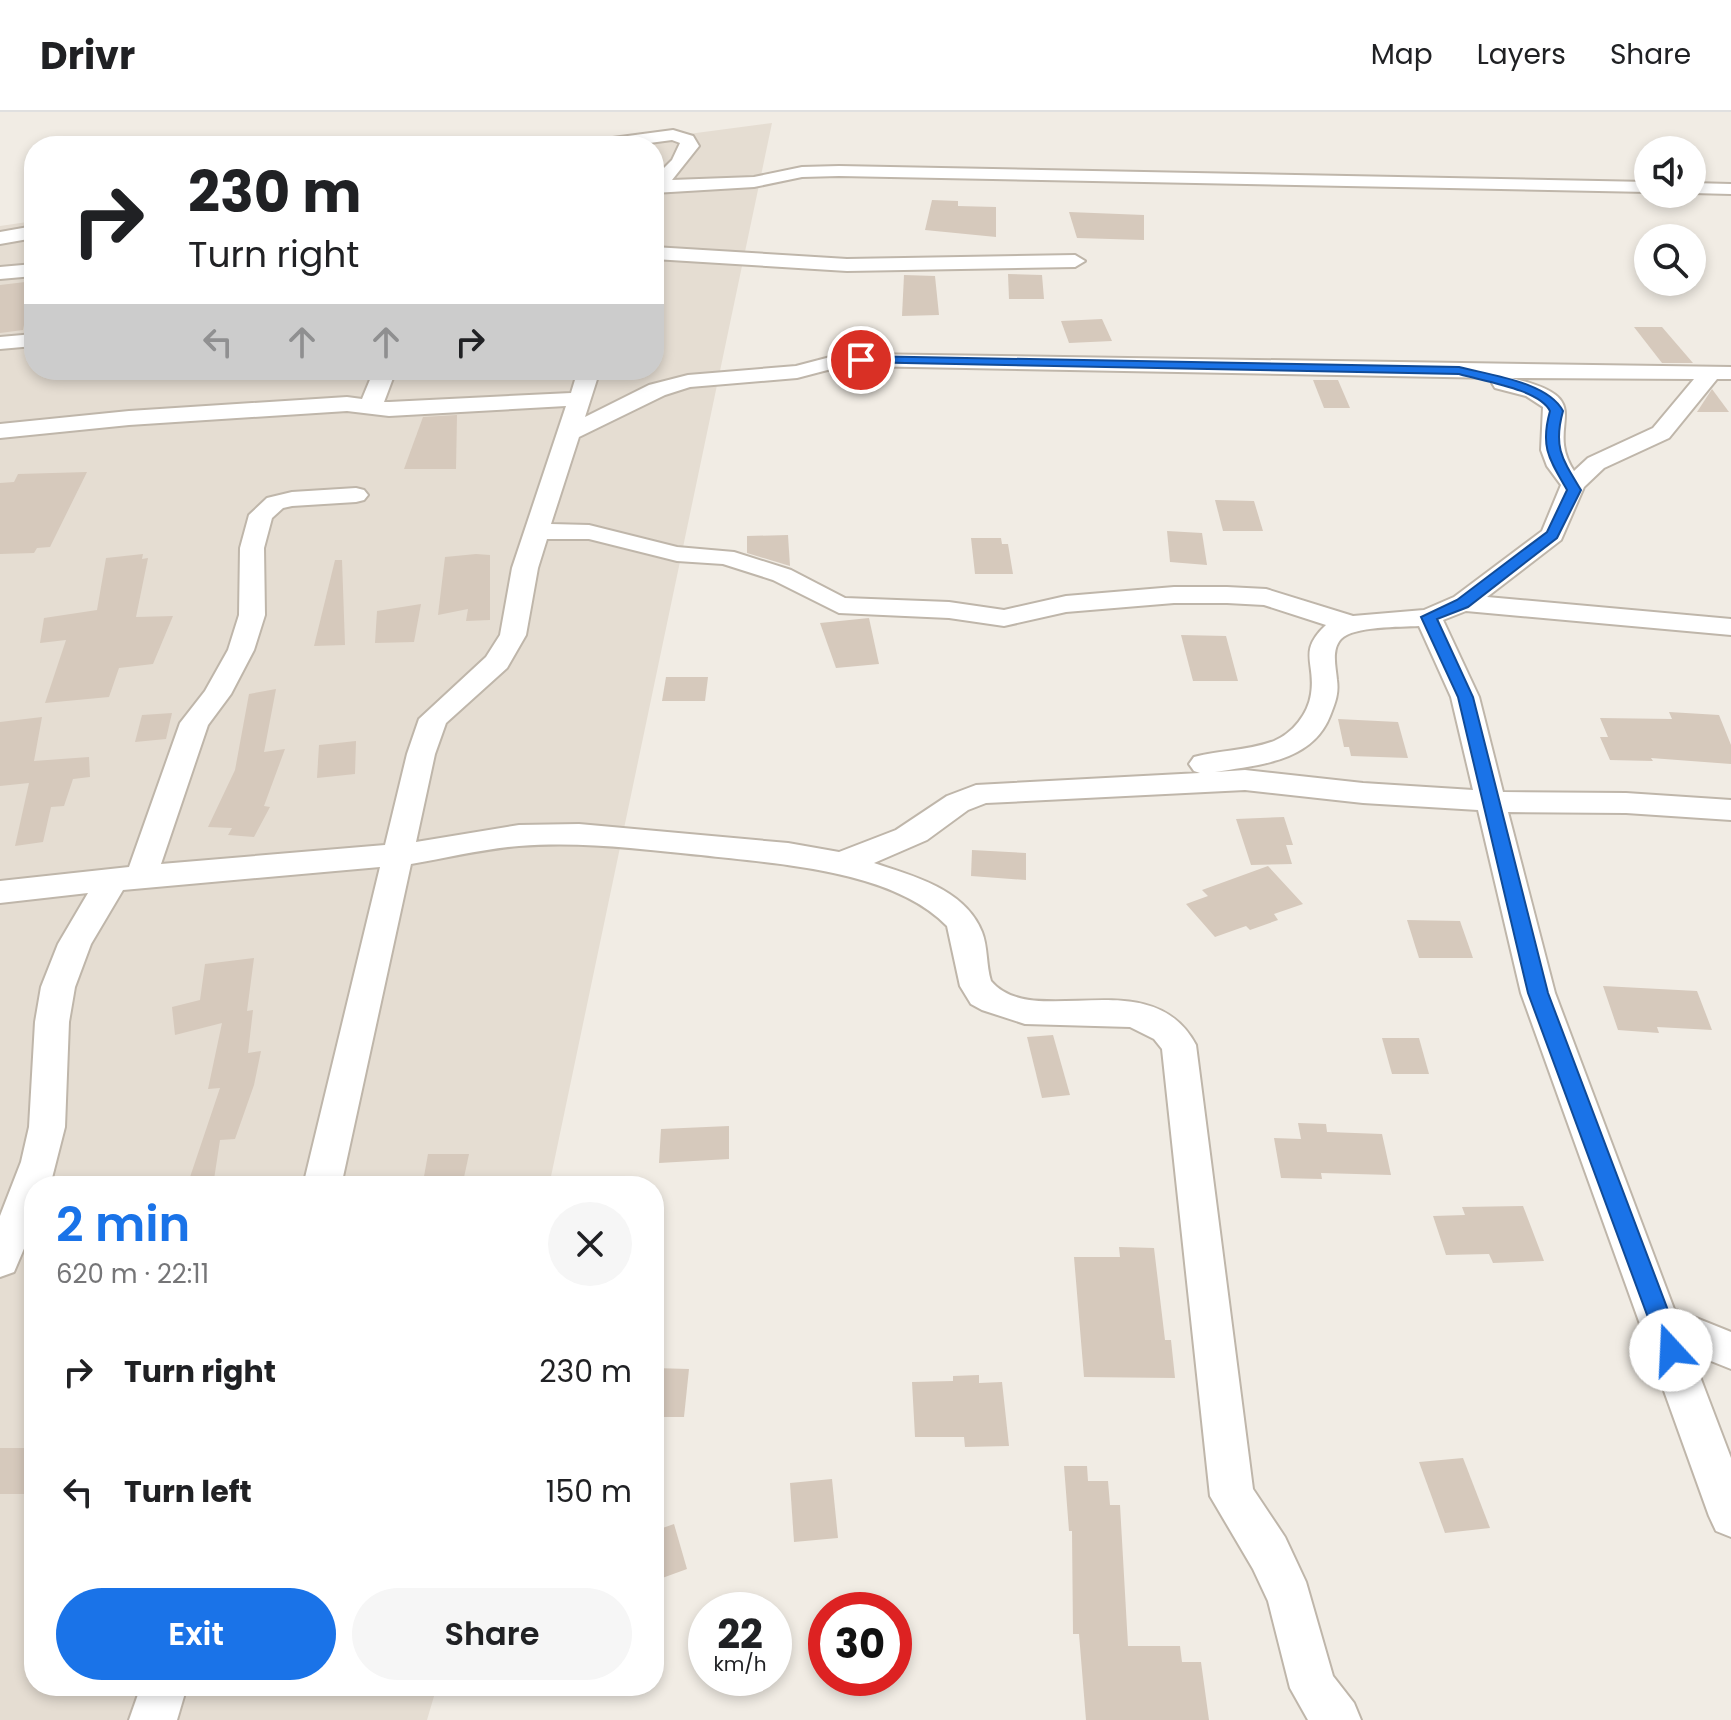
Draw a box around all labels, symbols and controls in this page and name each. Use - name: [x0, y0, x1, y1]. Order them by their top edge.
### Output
- text: Drivr: [40, 29, 135, 82]
- text: Map: [1371, 35, 1433, 74]
- text: Layers: [1477, 35, 1566, 74]
- text: Share: [1610, 35, 1691, 74]
- map controls: [1634, 136, 1706, 296]
- button: sound: [1634, 136, 1706, 208]
- text: 230 m: [188, 153, 362, 232]
- icon: right: [56, 168, 160, 272]
- button: search: [1634, 224, 1706, 296]
- text: Turn right: [188, 229, 359, 280]
- icon: left: [196, 320, 240, 364]
- icon: ahead: [280, 320, 324, 364]
- icon: ahead: [364, 320, 408, 364]
- icon: right: [448, 320, 492, 364]
- pin: [827, 326, 895, 394]
- icon: arrive: [839, 338, 883, 382]
- text: 2 min: [56, 1191, 190, 1258]
- button: close: [548, 1202, 632, 1286]
- text: 620 m · 22:11: [56, 1256, 209, 1292]
- position arrow: [1629, 1308, 1713, 1392]
- icon: right: [56, 1350, 100, 1394]
- text: Turn right: [124, 1350, 276, 1393]
- text: 230 m: [539, 1350, 632, 1393]
- icon: left: [56, 1470, 100, 1514]
- text: Turn left: [124, 1470, 252, 1513]
- text: 150 m: [546, 1470, 632, 1513]
- button: Exit: [56, 1588, 336, 1680]
- button: Share: [352, 1588, 632, 1680]
- speed limit sign: 30: [808, 1592, 912, 1696]
- text: 22: [717, 1606, 763, 1662]
- text: km/h: [713, 1650, 767, 1678]

